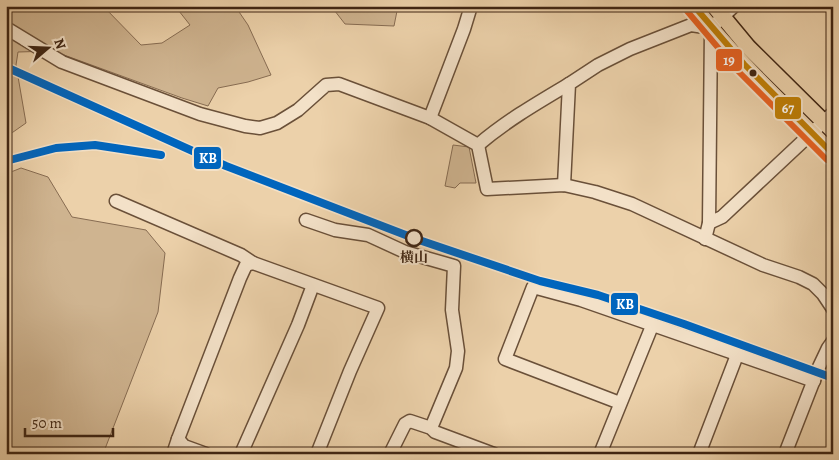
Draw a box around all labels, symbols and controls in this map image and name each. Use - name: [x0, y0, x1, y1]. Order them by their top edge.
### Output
- north arrow: [22, 22, 72, 72]
- text: N: [49, 36, 70, 52]
- line badge: 19: [715, 48, 743, 72]
- text: 19: [723, 51, 735, 70]
- unlabelled marker: [748, 68, 758, 78]
- line badge: 67: [774, 96, 802, 120]
- text: 67: [782, 99, 794, 118]
- line badge: KB: [193, 146, 222, 170]
- text: KB: [199, 149, 217, 168]
- marker: 横山: [405, 229, 423, 247]
- place label: 横山: [400, 248, 428, 267]
- line badge: KB: [610, 292, 639, 316]
- text: KB: [616, 295, 634, 314]
- scale bar: [25, 405, 112, 437]
- text: 50 m: [32, 413, 62, 433]

